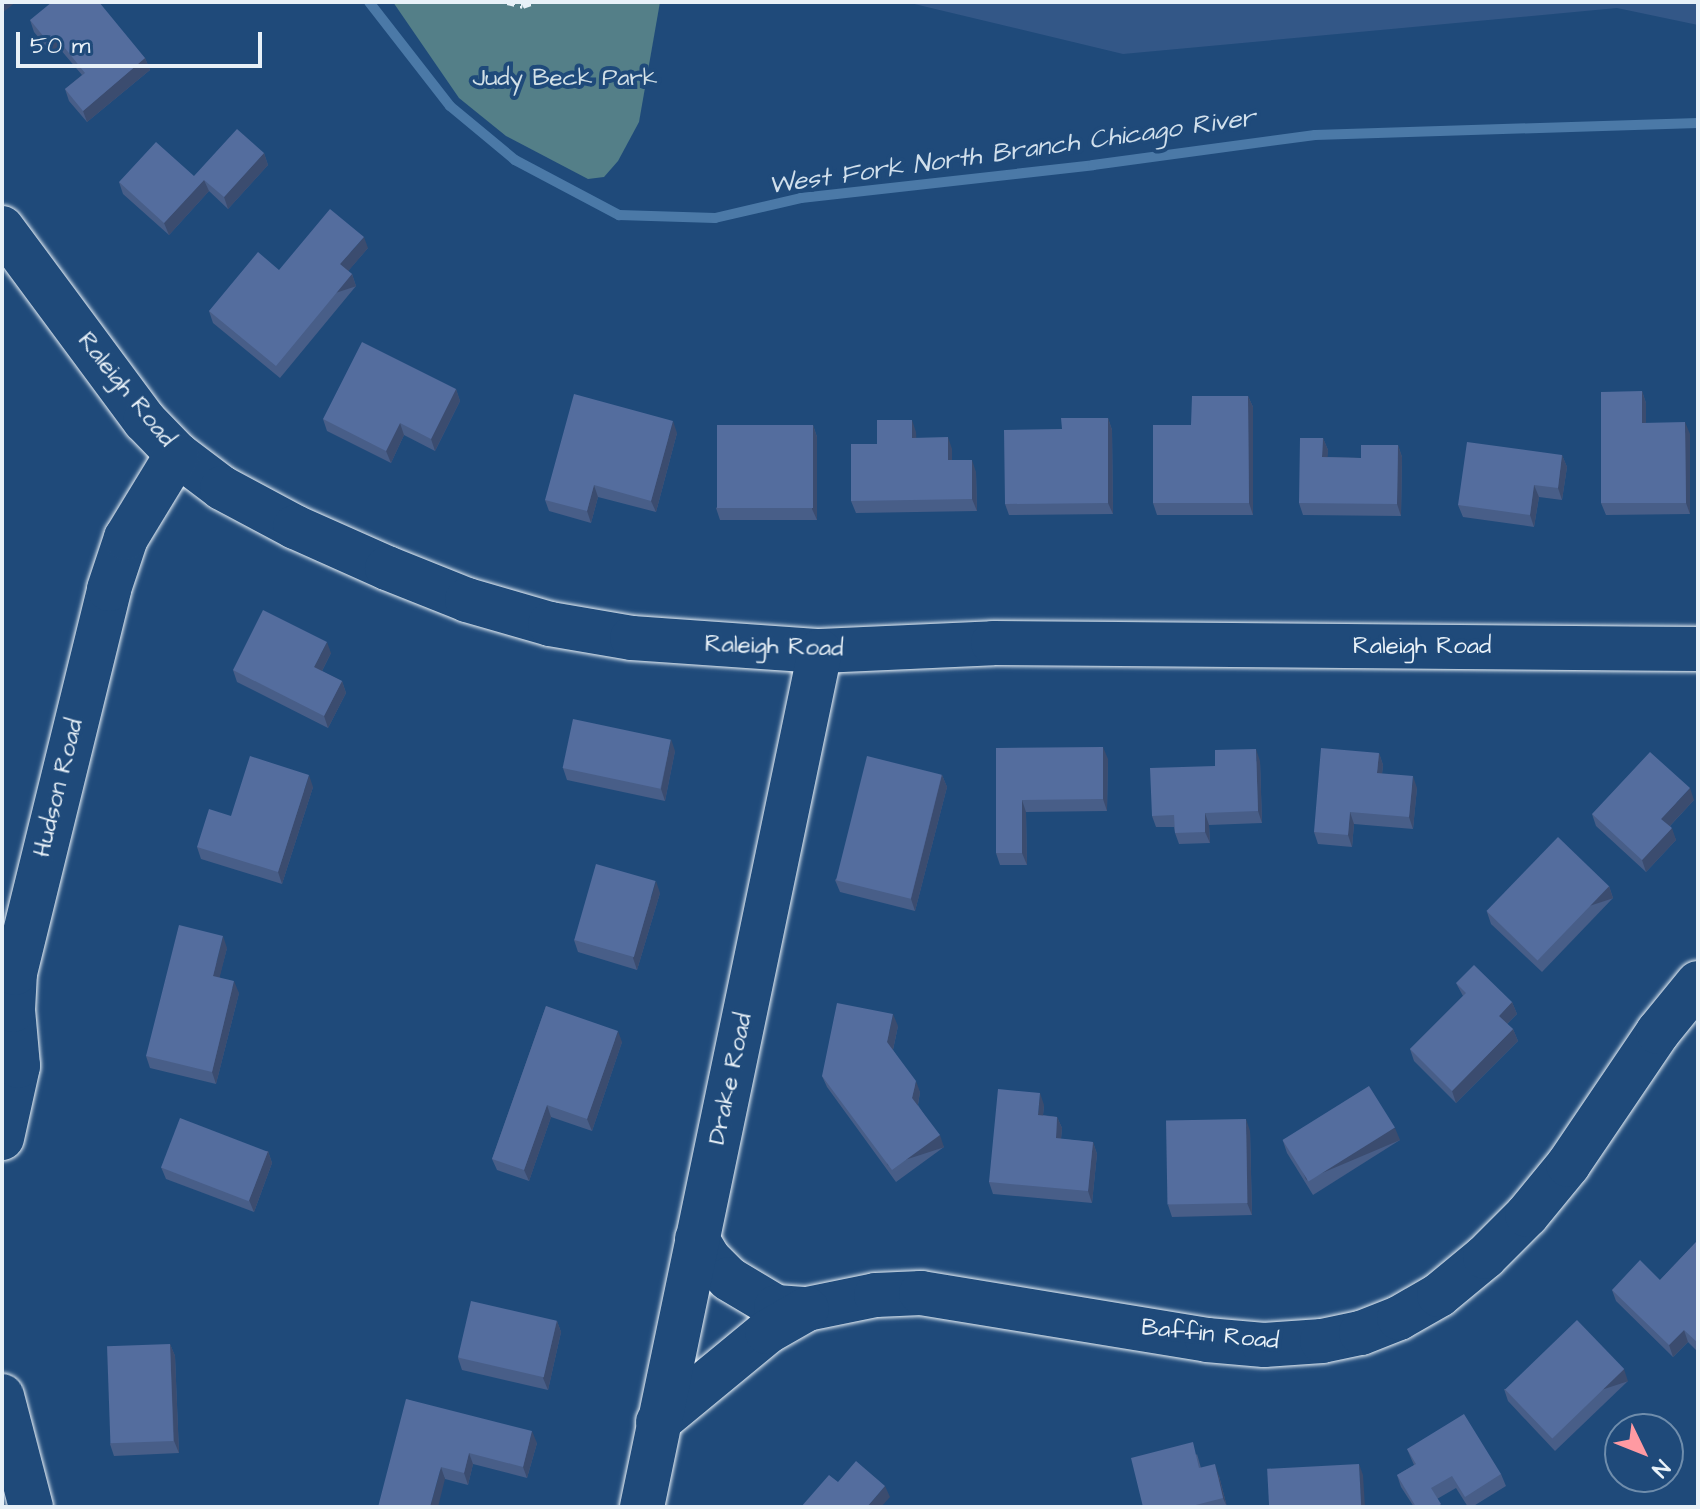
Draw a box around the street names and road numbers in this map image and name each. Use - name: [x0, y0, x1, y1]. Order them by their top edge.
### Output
- street label: Raleigh Road: [71, 327, 181, 453]
- street label: Raleigh Road: [704, 630, 844, 664]
- street label: Raleigh Road: [1353, 633, 1491, 661]
- street label: Hudson Road: [28, 716, 90, 860]
- street label: Drake Road: [703, 1011, 759, 1147]
- street label: Baffin Road: [1140, 1313, 1280, 1357]

